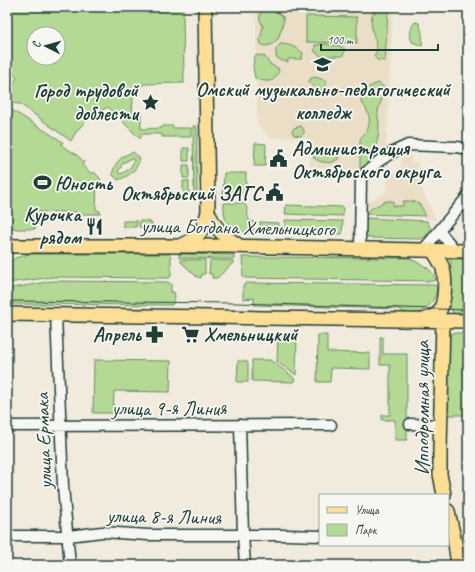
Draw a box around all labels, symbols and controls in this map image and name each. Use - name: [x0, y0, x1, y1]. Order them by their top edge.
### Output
- north arrow: [26, 26, 66, 66]
- scale bar: [321, 26, 438, 52]
- text: 100 m: [327, 32, 354, 48]
- text: С: [29, 40, 43, 48]
- school or university icon: Омский музыкально-педагогический колледж: [313, 55, 333, 75]
- place label: Омский музыкально-педагогический колледж: [196, 77, 451, 125]
- place label: Город трудовой доблести: [34, 78, 140, 126]
- place icon: Город трудовой доблести: [141, 92, 161, 112]
- place label: Администрация Октябрьского округа: [292, 136, 442, 185]
- public building icon: Администрация Октябрьского округа: [269, 149, 289, 169]
- place label: Юность: [55, 171, 113, 196]
- sports icon: Юность: [32, 173, 52, 193]
- place label: Октябрьский ЗАГС: [121, 181, 265, 206]
- public building icon: Октябрьский ЗАГС: [265, 183, 285, 203]
- place label: Курочка рядом: [24, 202, 83, 250]
- street label: улица Богдана Хмельницкого: [140, 213, 336, 242]
- restaurant icon: Курочка рядом: [84, 216, 104, 236]
- place label: Апрель: [93, 322, 142, 347]
- place label: Хмельницкий: [204, 322, 299, 347]
- pharmacy icon: Апрель: [144, 324, 164, 344]
- supermarket icon: Хмельницкий: [181, 324, 201, 344]
- street label: Ипподромная улица: [410, 339, 435, 475]
- street label: улица Ермака: [29, 390, 58, 491]
- street label: улица 9-я Линия: [111, 396, 227, 421]
- legend: [319, 494, 449, 546]
- text: Улица: [355, 502, 380, 518]
- street label: улица 8-я Линия: [106, 503, 222, 530]
- text: Парк: [355, 522, 378, 538]

